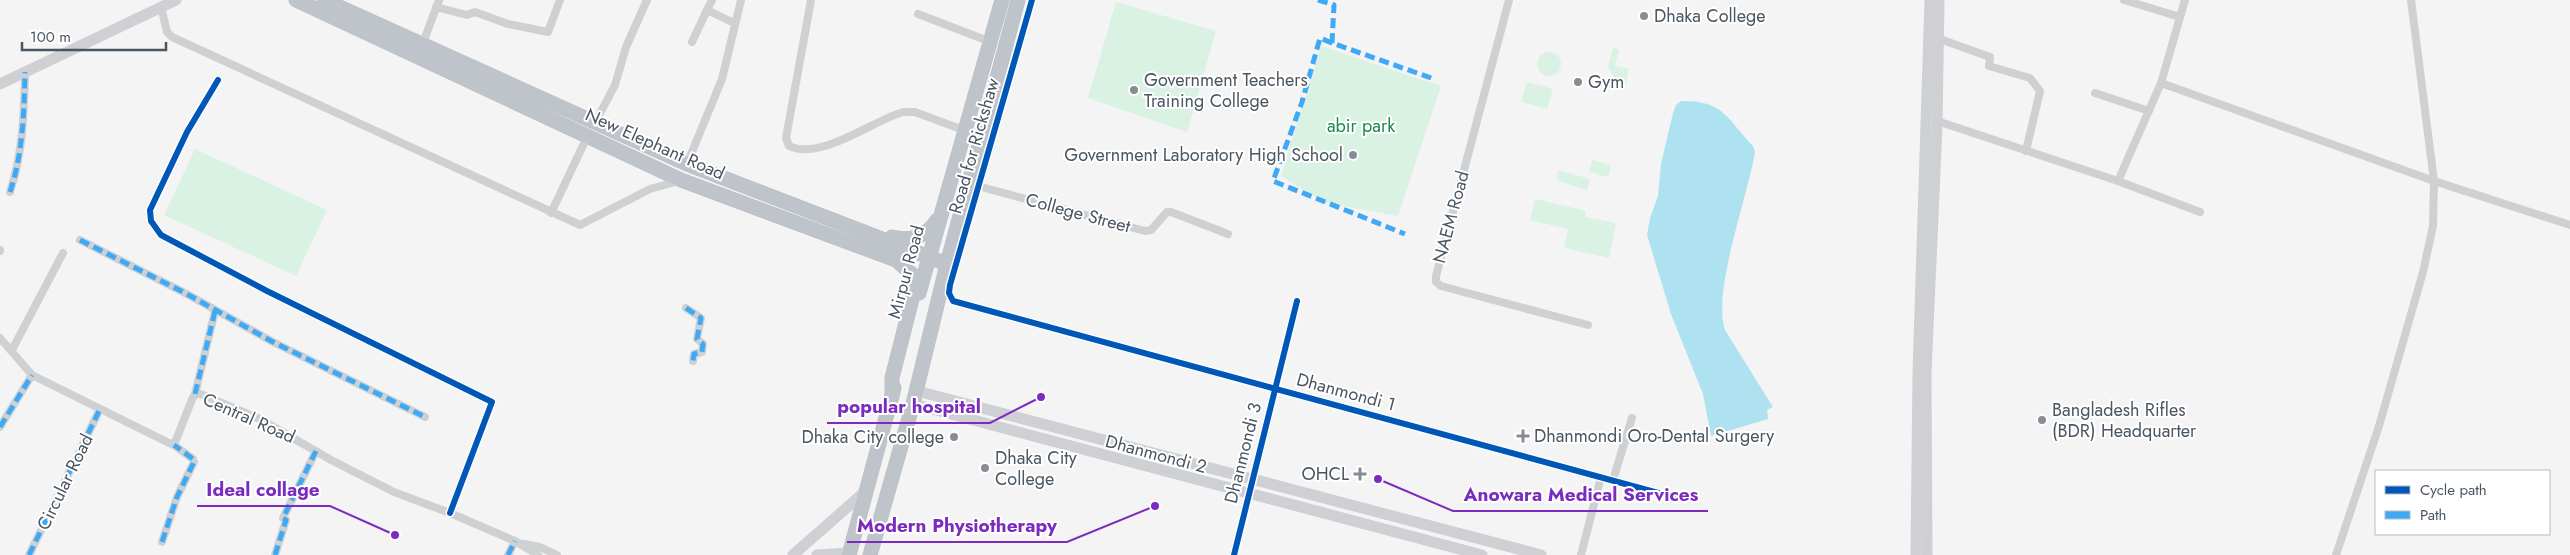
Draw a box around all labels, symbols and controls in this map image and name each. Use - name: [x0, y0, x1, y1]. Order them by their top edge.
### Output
- place label: Dhaka College: [1654, 3, 1766, 29]
- marker: Dhaka College: [1638, 10, 1650, 22]
- scale bar: [22, 20, 166, 52]
- text: 100 m: [30, 26, 71, 48]
- place label: Government Teachers Training College: [1144, 67, 1308, 114]
- place label: Gym: [1588, 69, 1624, 95]
- street label: Road for Rickshaw: [942, 75, 1006, 217]
- marker: Gym: [1572, 76, 1584, 88]
- marker: Government Teachers Training College: [1128, 84, 1140, 96]
- street label: New Elephant Road: [581, 102, 729, 186]
- park label: abir park: [1327, 113, 1395, 139]
- place label: Government Laboratory High School: [1064, 142, 1343, 168]
- marker: Government Laboratory High School: [1347, 149, 1359, 161]
- street label: NAEM Road: [1426, 168, 1476, 266]
- street label: College Street: [1023, 187, 1134, 240]
- street label: Mirpur Road: [881, 222, 931, 322]
- street label: Dhanmondi 1: [1294, 366, 1398, 418]
- street label: Central Road: [199, 386, 299, 450]
- callout: popular hospital: [827, 389, 990, 423]
- text: popular hospital: [837, 393, 981, 420]
- place label: Bangladesh Rifles (BDR) Headquarter: [2052, 397, 2197, 444]
- street label: Dhanmondi 3: [1218, 400, 1268, 506]
- marker: Bangladesh Rifles (BDR) Headquarter: [2036, 414, 2048, 426]
- place label: Dhanmondi Oro-Dental Surgery: [1534, 423, 1774, 449]
- place label: Dhaka City college: [802, 424, 944, 450]
- street label: Dhanmondi 2: [1103, 428, 1209, 480]
- street label: Circular Road: [30, 429, 100, 535]
- marker: Dhanmondi Oro-Dental Surgery: [1516, 429, 1530, 443]
- marker: Dhaka City college: [948, 431, 960, 443]
- place label: Dhaka City College: [995, 445, 1077, 492]
- place label: OHCL: [1301, 461, 1349, 487]
- marker: Dhaka City College: [979, 462, 991, 474]
- marker: OHCL: [1353, 467, 1367, 481]
- legend: [2375, 470, 2550, 535]
- callout: Ideal collage: [197, 472, 330, 506]
- text: Ideal collage: [206, 476, 320, 503]
- callout: Anowara Medical Services: [1453, 477, 1708, 511]
- text: Cycle path: [2420, 479, 2487, 501]
- text: Anowara Medical Services: [1463, 481, 1699, 508]
- text: Path: [2420, 504, 2446, 526]
- callout: Modern Physiotherapy: [847, 508, 1067, 542]
- text: Modern Physiotherapy: [857, 512, 1058, 539]

